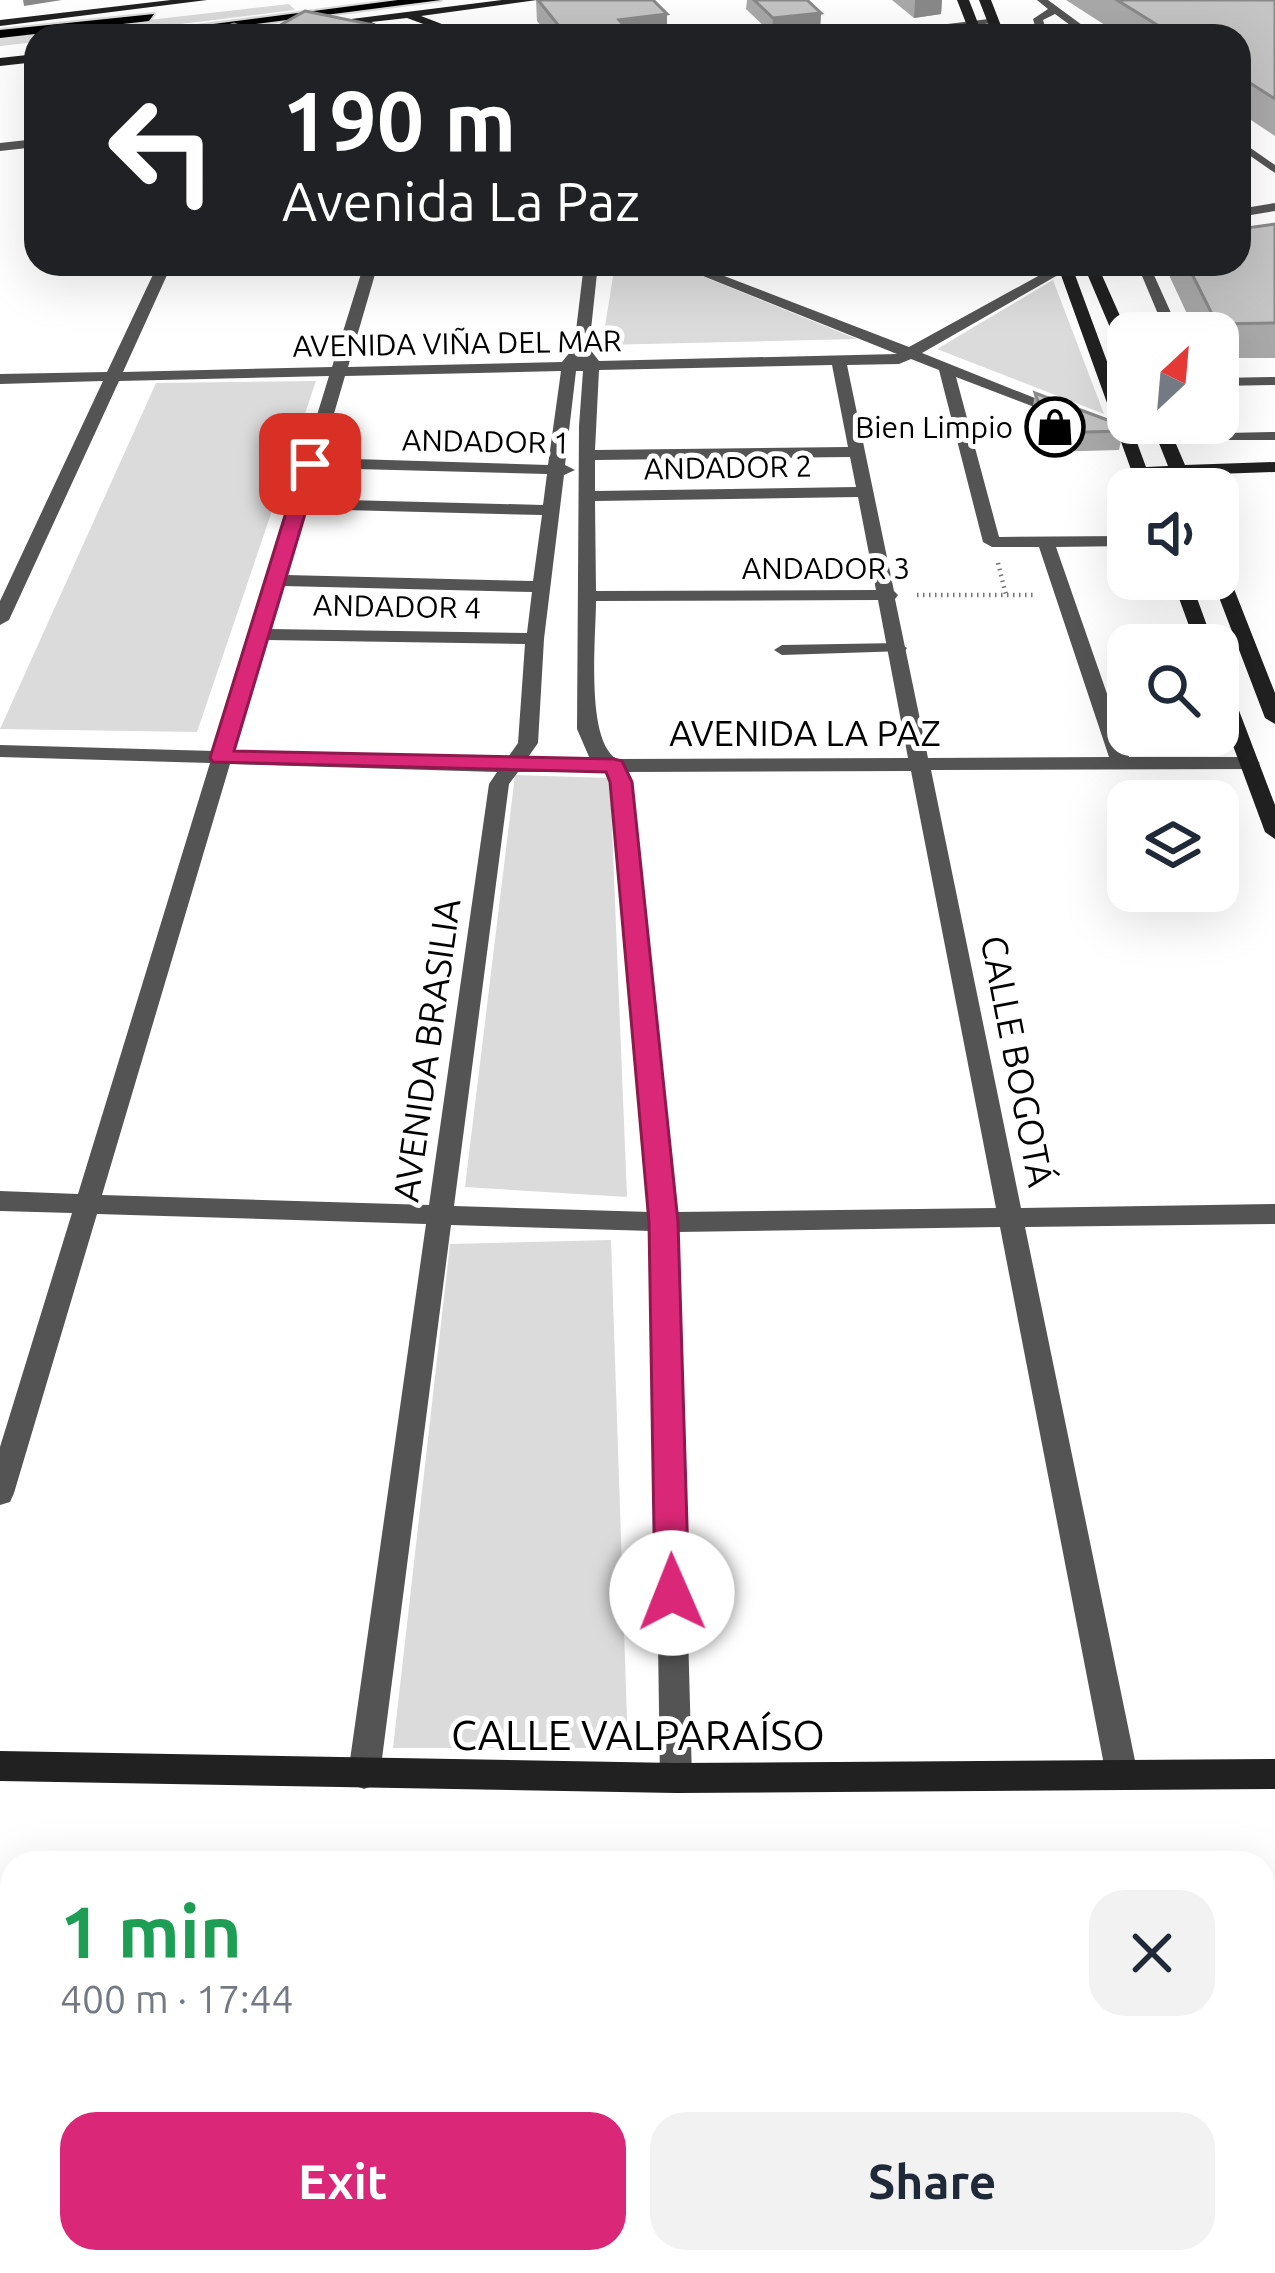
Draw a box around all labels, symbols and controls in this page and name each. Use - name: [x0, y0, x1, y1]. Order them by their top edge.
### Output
- icon: left: [84, 72, 240, 228]
- text: 190 m: [282, 73, 516, 167]
- text: Avenida La Paz: [282, 171, 640, 231]
- north arrow: [1107, 312, 1239, 444]
- map controls: [1107, 312, 1239, 912]
- street label: AVENIDA VIÑA DEL MAR: [292, 323, 622, 363]
- shop icon: Bien Limpio: [1024, 396, 1086, 458]
- place label: Bien Limpio: [855, 410, 1013, 444]
- pin: [259, 413, 361, 515]
- street label: ANDADOR 1: [402, 423, 570, 459]
- icon: arrive: [277, 431, 343, 497]
- street label: ANDADOR 2: [644, 449, 812, 485]
- button: sound: [1107, 468, 1239, 600]
- street label: ANDADOR 3: [742, 551, 910, 585]
- street label: ANDADOR 4: [313, 588, 481, 624]
- button: search: [1107, 624, 1239, 756]
- street label: AVENIDA LA PAZ: [669, 712, 941, 753]
- button: layers: [1107, 780, 1239, 912]
- street label: AVENIDA BRASILIA: [384, 895, 468, 1204]
- street label: CALLE BOGOTÁ: [974, 932, 1063, 1191]
- position arrow: [609, 1530, 735, 1656]
- street label: CALLE VALPARAÍSO: [451, 1711, 825, 1758]
- button: close: [1089, 1890, 1215, 2016]
- text: 1 min: [60, 1891, 242, 1972]
- text: 400 m · 17:44: [60, 1977, 294, 2020]
- button: Exit: [60, 2112, 626, 2250]
- button: Share: [650, 2112, 1215, 2250]

